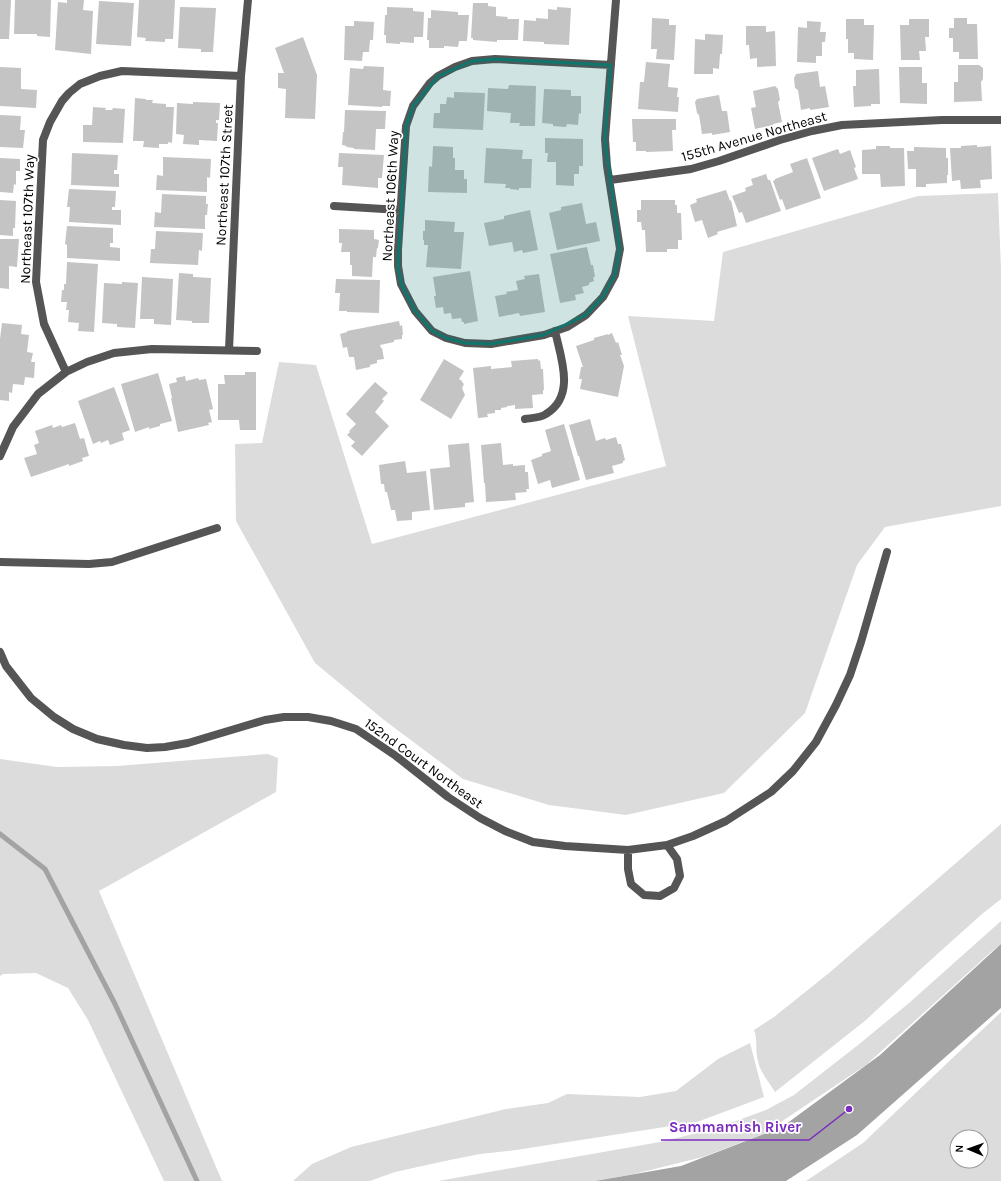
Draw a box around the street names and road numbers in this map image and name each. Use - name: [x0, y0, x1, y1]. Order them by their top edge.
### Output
- street label: Northeast 107th Street: [212, 104, 237, 246]
- street label: 155th Avenue Northeast: [680, 108, 829, 165]
- street label: Northeast 106th Way: [379, 130, 402, 262]
- street label: Northeast 107th Way: [17, 153, 38, 284]
- street label: 152nd Court Northeast: [361, 715, 486, 812]

